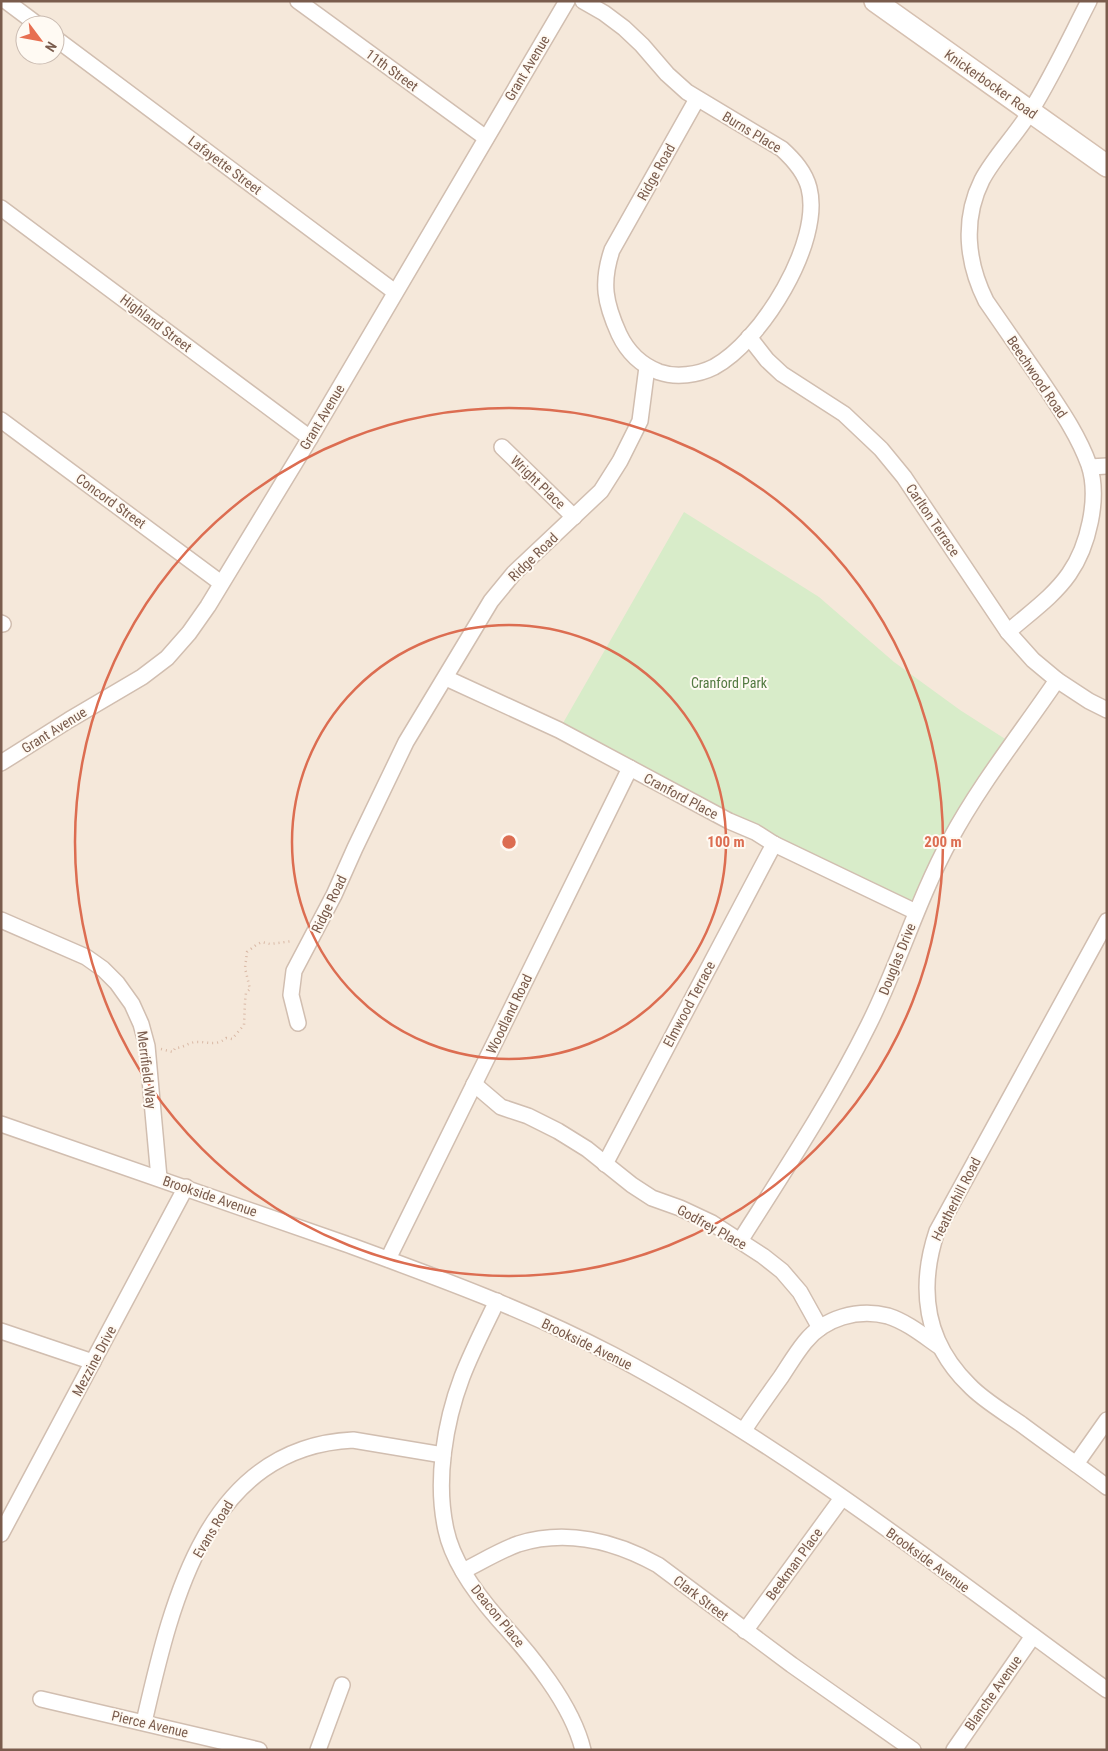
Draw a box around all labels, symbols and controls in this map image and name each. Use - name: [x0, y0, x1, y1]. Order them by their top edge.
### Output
- north arrow: [15, 15, 65, 65]
- street label: Grant Avenue: [501, 32, 553, 104]
- text: N: [42, 39, 60, 55]
- street label: 11th Street: [363, 46, 421, 94]
- street label: Knickerbocker Road: [941, 46, 1041, 122]
- street label: Burns Place: [720, 108, 785, 156]
- street label: Lafayette Street: [185, 132, 265, 198]
- street label: Ridge Road: [634, 141, 678, 203]
- street label: Highland Street: [117, 291, 195, 355]
- street label: Beechwood Road: [1004, 333, 1070, 421]
- street label: Grant Avenue: [296, 381, 348, 453]
- street label: Wright Place: [507, 452, 569, 512]
- street label: Concord Street: [73, 470, 149, 532]
- street label: Carlton Terrace: [903, 481, 963, 560]
- street label: Ridge Road: [505, 530, 561, 584]
- park label: Cranford Park: [691, 675, 768, 691]
- street label: Grant Avenue: [19, 704, 90, 756]
- street label: Cranford Place: [641, 770, 721, 822]
- centre of rings: [500, 833, 518, 851]
- text: 100 m: [707, 833, 745, 851]
- text: 200 m: [924, 833, 962, 851]
- street label: Ridge Road: [308, 872, 350, 936]
- street label: Douglas Drive: [875, 920, 919, 997]
- street label: Elmwood Terrace: [660, 958, 719, 1050]
- street label: Woodland Road: [483, 972, 535, 1056]
- street label: Merrifield Way: [134, 1030, 160, 1110]
- street label: Heatherhill Road: [928, 1155, 984, 1243]
- street label: Brookside Avenue: [161, 1172, 260, 1220]
- street label: Godfrey Place: [674, 1201, 750, 1253]
- street label: Brookside Avenue: [539, 1315, 635, 1373]
- street label: Mezzine Drive: [69, 1323, 119, 1399]
- street label: Evans Road: [190, 1498, 236, 1560]
- street label: Beekman Place: [763, 1525, 826, 1603]
- street label: Brookside Avenue: [883, 1525, 973, 1596]
- street label: Clark Street: [670, 1572, 732, 1624]
- street label: Deacon Place: [468, 1582, 528, 1651]
- street label: Blanche Avenue: [961, 1652, 1025, 1733]
- street label: Pierce Avenue: [110, 1707, 190, 1741]

